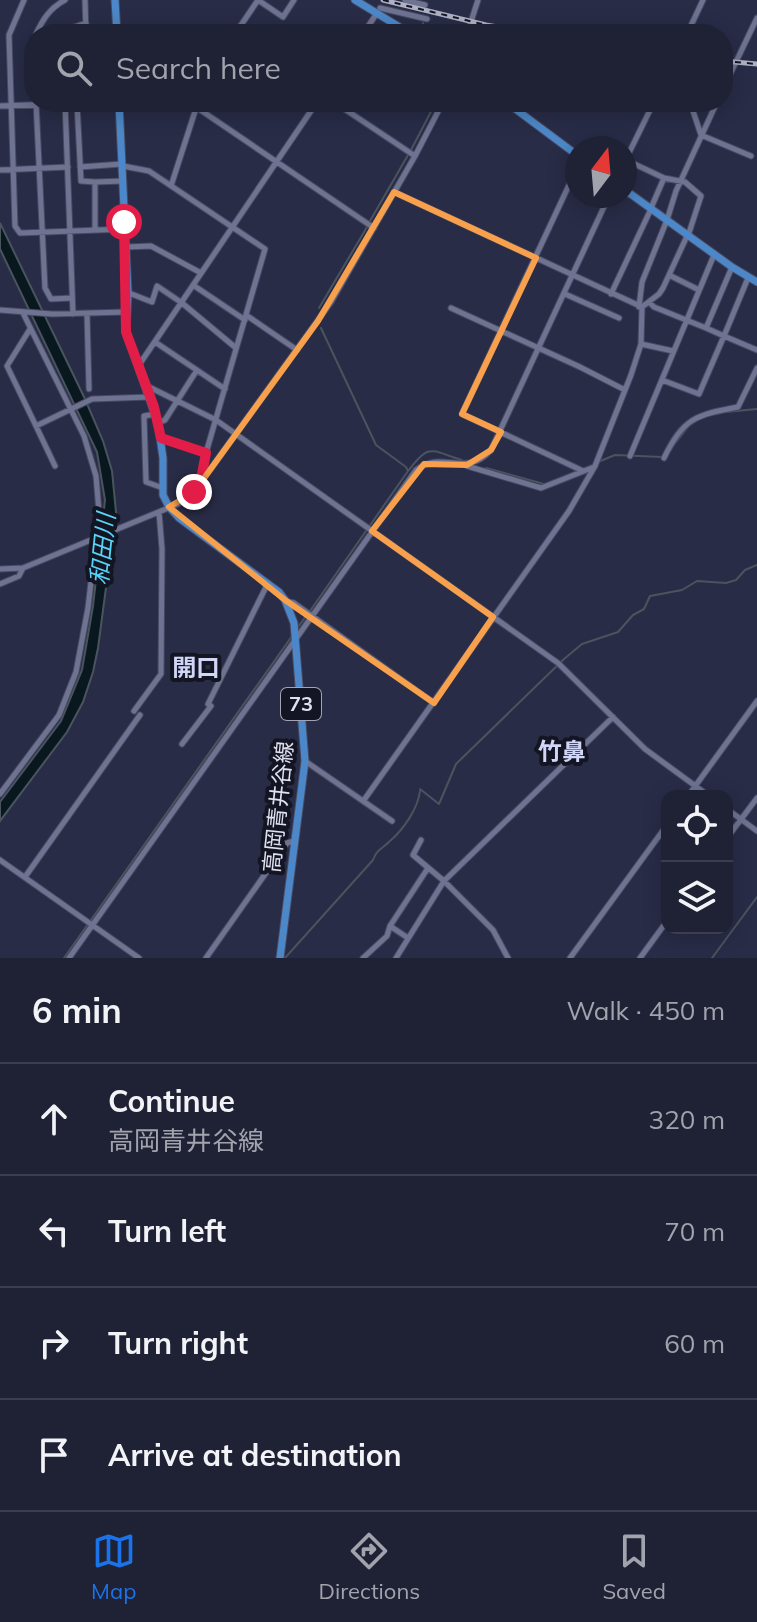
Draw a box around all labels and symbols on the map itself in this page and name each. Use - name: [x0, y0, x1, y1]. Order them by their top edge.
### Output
- north arrow: [565, 136, 637, 208]
- route start: [106, 204, 142, 240]
- route end: [176, 474, 212, 510]
- water label: 和田川: [83, 509, 121, 586]
- district label: 開口: [172, 652, 220, 682]
- road number: 73: [281, 688, 321, 720]
- district label: 竹鼻: [538, 736, 586, 766]
- street label: 高岡青井谷線: [257, 740, 299, 874]

